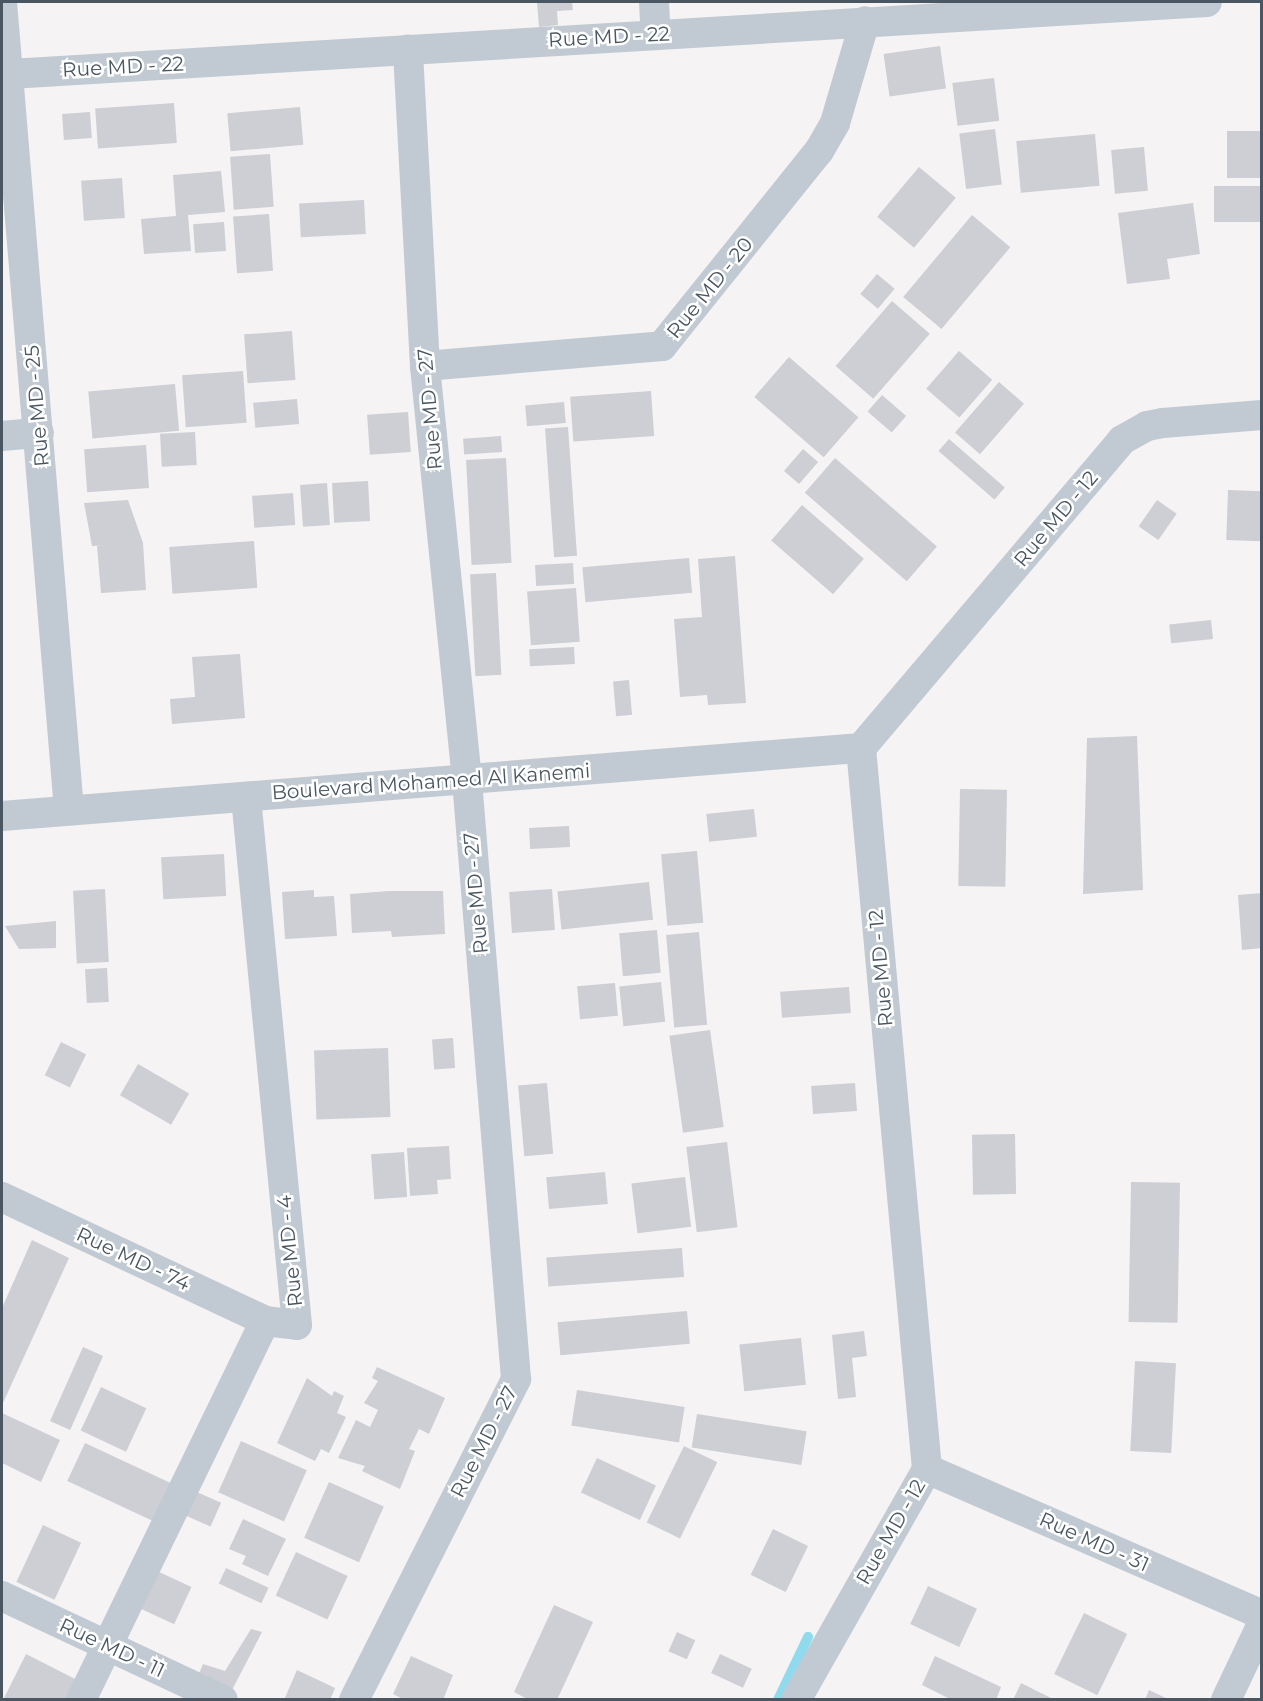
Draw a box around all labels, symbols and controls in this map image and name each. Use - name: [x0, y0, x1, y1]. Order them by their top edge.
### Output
- street label: Rue MD - 22: [548, 22, 670, 52]
- street label: Rue MD - 22: [62, 52, 184, 82]
- street label: Rue MD - 20: [662, 232, 758, 344]
- street label: Rue MD - 25: [20, 344, 54, 468]
- street label: Rue MD - 27: [413, 347, 447, 471]
- street label: Rue MD - 12: [1009, 466, 1103, 572]
- street label: Boulevard Mohamed Al Kanemi: [271, 759, 591, 805]
- street label: Rue MD - 27: [459, 831, 493, 955]
- street label: Rue MD - 12: [864, 908, 898, 1028]
- street label: Rue MD - 4: [272, 1194, 308, 1308]
- street label: Rue MD - 74: [72, 1222, 194, 1296]
- street label: Rue MD - 27: [446, 1382, 522, 1502]
- street label: Rue MD - 12: [851, 1475, 931, 1589]
- street label: Rue MD - 31: [1035, 1507, 1153, 1577]
- street label: Rue MD - 11: [56, 1613, 168, 1683]

